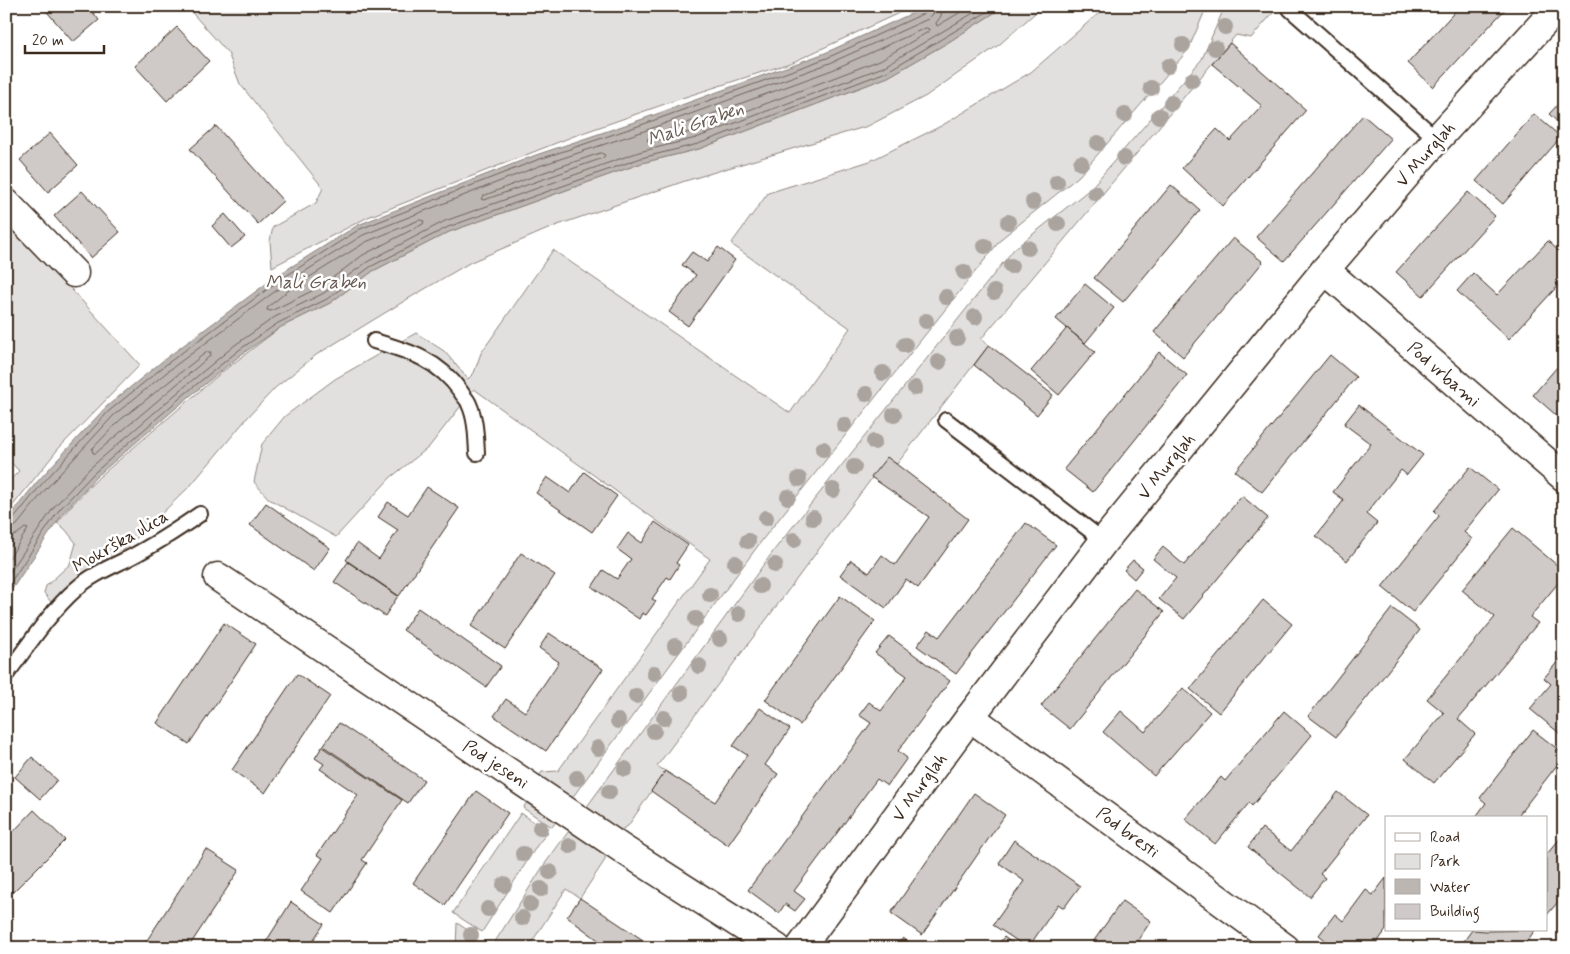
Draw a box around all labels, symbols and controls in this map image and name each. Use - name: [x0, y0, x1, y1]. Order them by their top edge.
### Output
- scale bar: [25, 22, 104, 54]
- text: 20 m: [32, 31, 64, 51]
- water label: Mali Graben: [644, 96, 747, 153]
- street label: V Murglah: [1391, 117, 1461, 193]
- water label: Mali Graben: [266, 270, 366, 295]
- street label: Pod vrbami: [1402, 337, 1485, 413]
- street label: V Murglah: [1132, 428, 1201, 505]
- street label: Mokrška ulica: [68, 505, 173, 579]
- street label: Pod jeseni: [458, 735, 533, 795]
- street label: V Murglah: [887, 748, 953, 827]
- street label: Pod bresti: [1091, 802, 1164, 864]
- legend: [1385, 816, 1548, 932]
- text: Road: [1430, 828, 1460, 848]
- text: Park: [1430, 852, 1460, 872]
- text: Water: [1430, 878, 1470, 898]
- text: Building: [1430, 902, 1480, 923]

